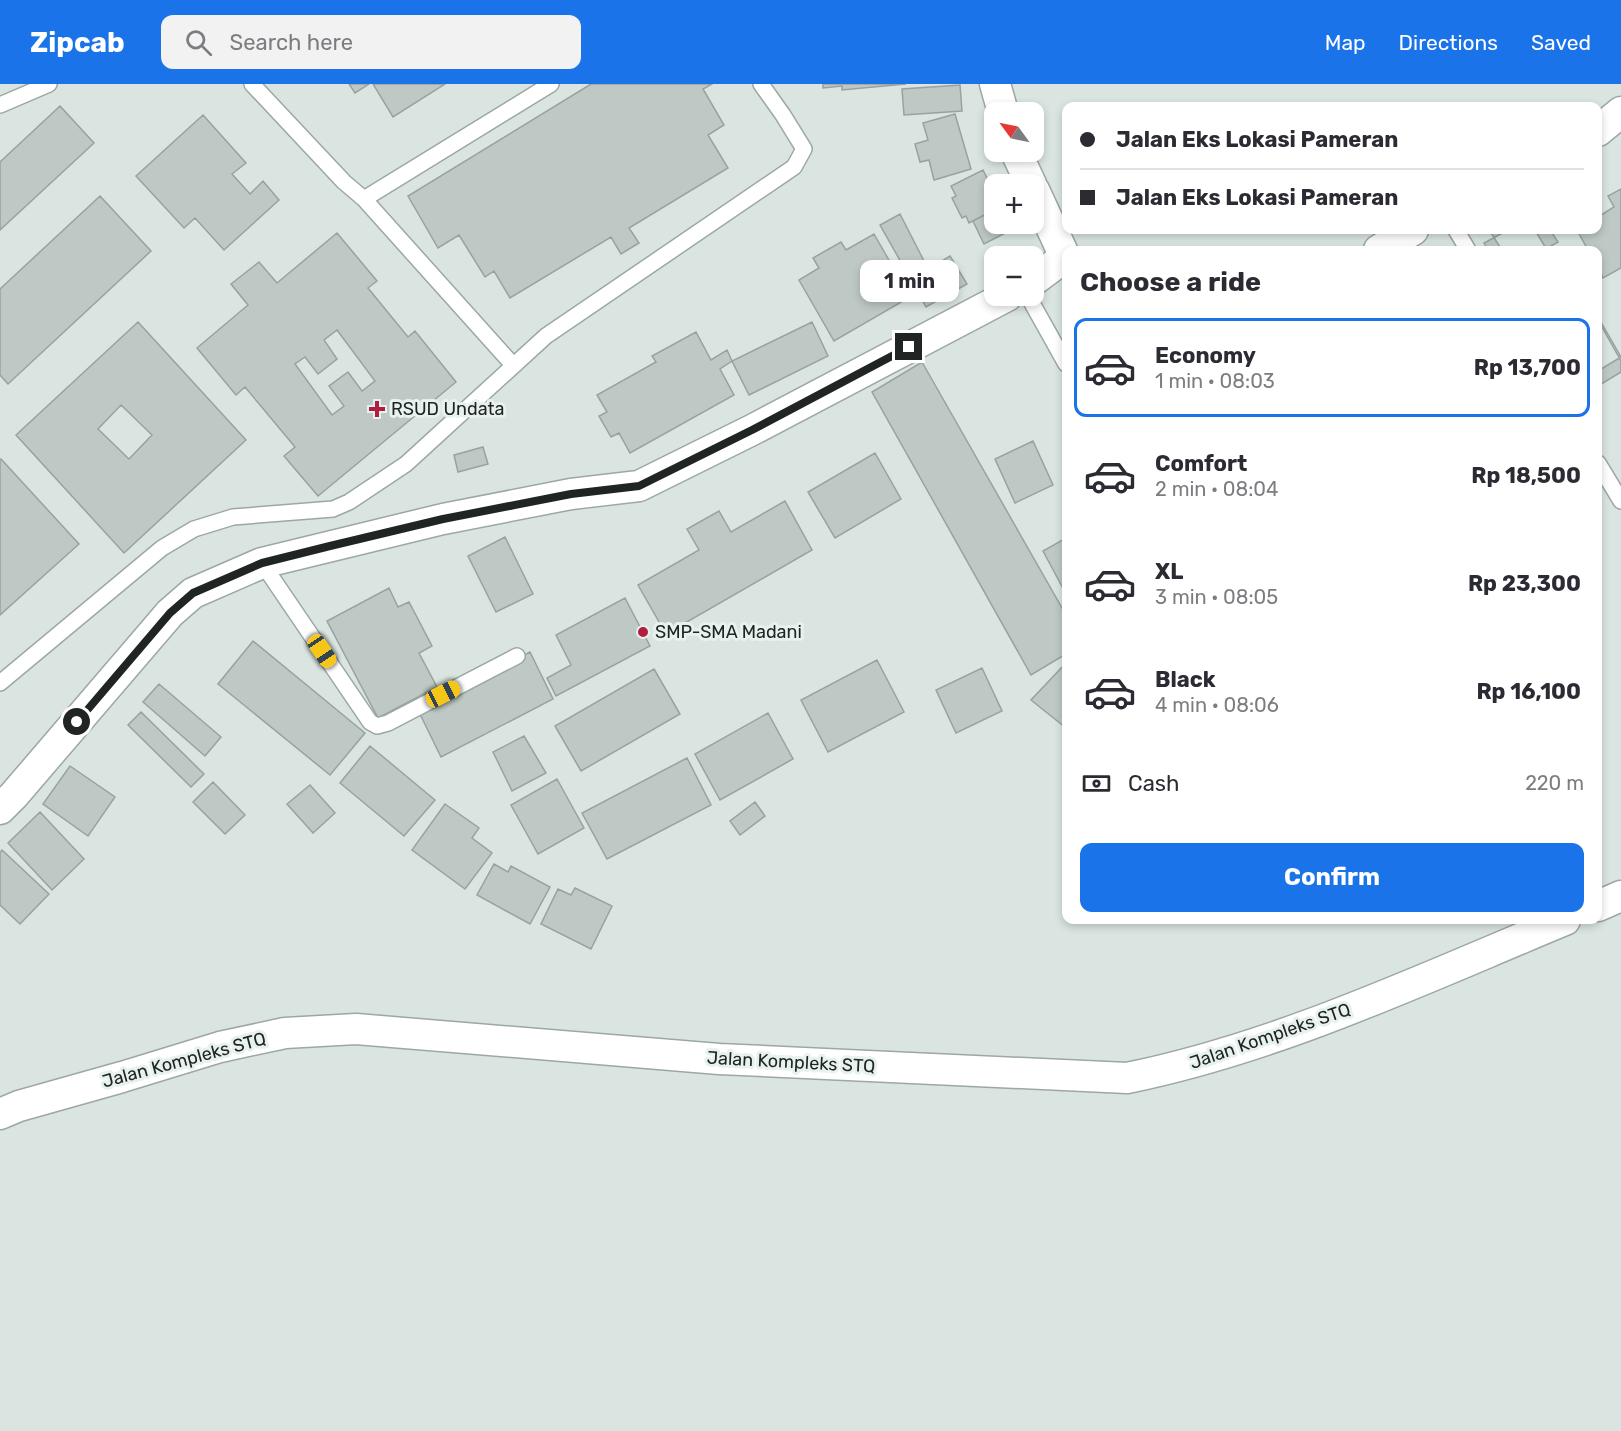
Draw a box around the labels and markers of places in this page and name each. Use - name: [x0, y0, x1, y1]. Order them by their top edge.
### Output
- place label: RSUD Undata: [391, 398, 504, 420]
- marker: RSUD Undata: [368, 400, 386, 418]
- place label: SMP-SMA Madani: [655, 621, 802, 643]
- marker: SMP-SMA Madani: [636, 625, 650, 639]

